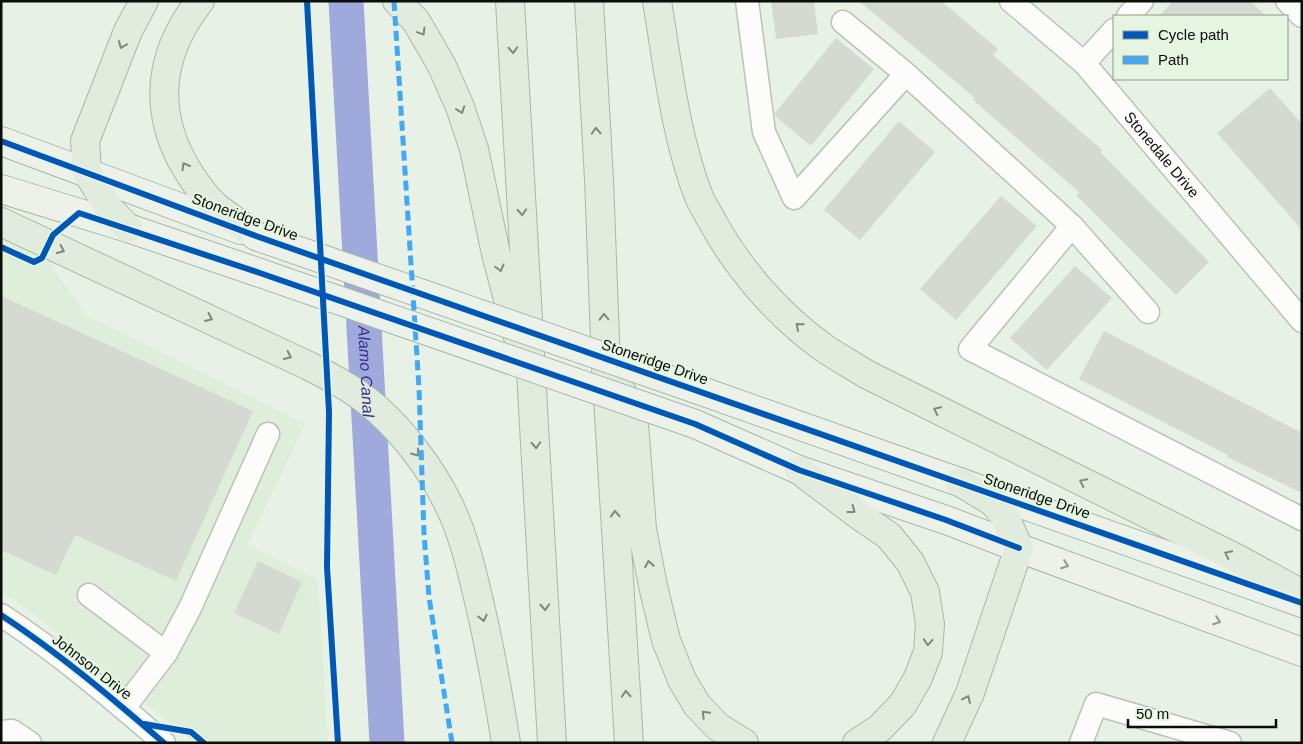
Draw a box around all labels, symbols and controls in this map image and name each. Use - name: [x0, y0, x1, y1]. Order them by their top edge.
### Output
- legend: [1113, 15, 1288, 80]
- one-way arrow: [416, 26, 426, 35]
- text: Cycle path: [1158, 26, 1229, 43]
- one-way arrow: [118, 40, 129, 49]
- one-way arrow: [507, 46, 518, 54]
- text: Path: [1158, 51, 1189, 68]
- one-way arrow: [455, 106, 465, 114]
- street label: Stonedale Drive: [1121, 108, 1203, 201]
- one-way arrow: [591, 126, 602, 134]
- one-way arrow: [181, 162, 191, 171]
- street label: Stoneridge Drive: [190, 189, 301, 244]
- one-way arrow: [517, 208, 528, 216]
- one-way arrow: [56, 244, 65, 254]
- one-way arrow: [494, 264, 505, 273]
- one-way arrow: [204, 312, 213, 323]
- one-way arrow: [599, 313, 610, 321]
- one-way arrow: [795, 323, 804, 332]
- water label: Alamo Canal: [355, 324, 377, 418]
- street label: Stoneridge Drive: [600, 335, 711, 388]
- one-way arrow: [283, 349, 292, 360]
- one-way arrow: [933, 406, 942, 416]
- one-way arrow: [530, 441, 541, 449]
- one-way arrow: [410, 447, 418, 456]
- street label: Stoneridge Drive: [982, 469, 1093, 522]
- one-way arrow: [1079, 478, 1088, 488]
- one-way arrow: [846, 504, 856, 513]
- one-way arrow: [610, 510, 621, 518]
- one-way arrow: [1224, 550, 1233, 560]
- one-way arrow: [644, 559, 654, 568]
- one-way arrow: [1060, 559, 1069, 569]
- one-way arrow: [539, 603, 550, 611]
- one-way arrow: [477, 614, 488, 623]
- one-way arrow: [1213, 615, 1221, 625]
- street label: Johnson Drive: [49, 630, 135, 703]
- one-way arrow: [923, 638, 934, 646]
- one-way arrow: [621, 690, 632, 698]
- one-way arrow: [961, 695, 972, 704]
- scale bar: [1128, 696, 1276, 728]
- text: 50 m: [1136, 705, 1169, 722]
- one-way arrow: [702, 710, 711, 719]

